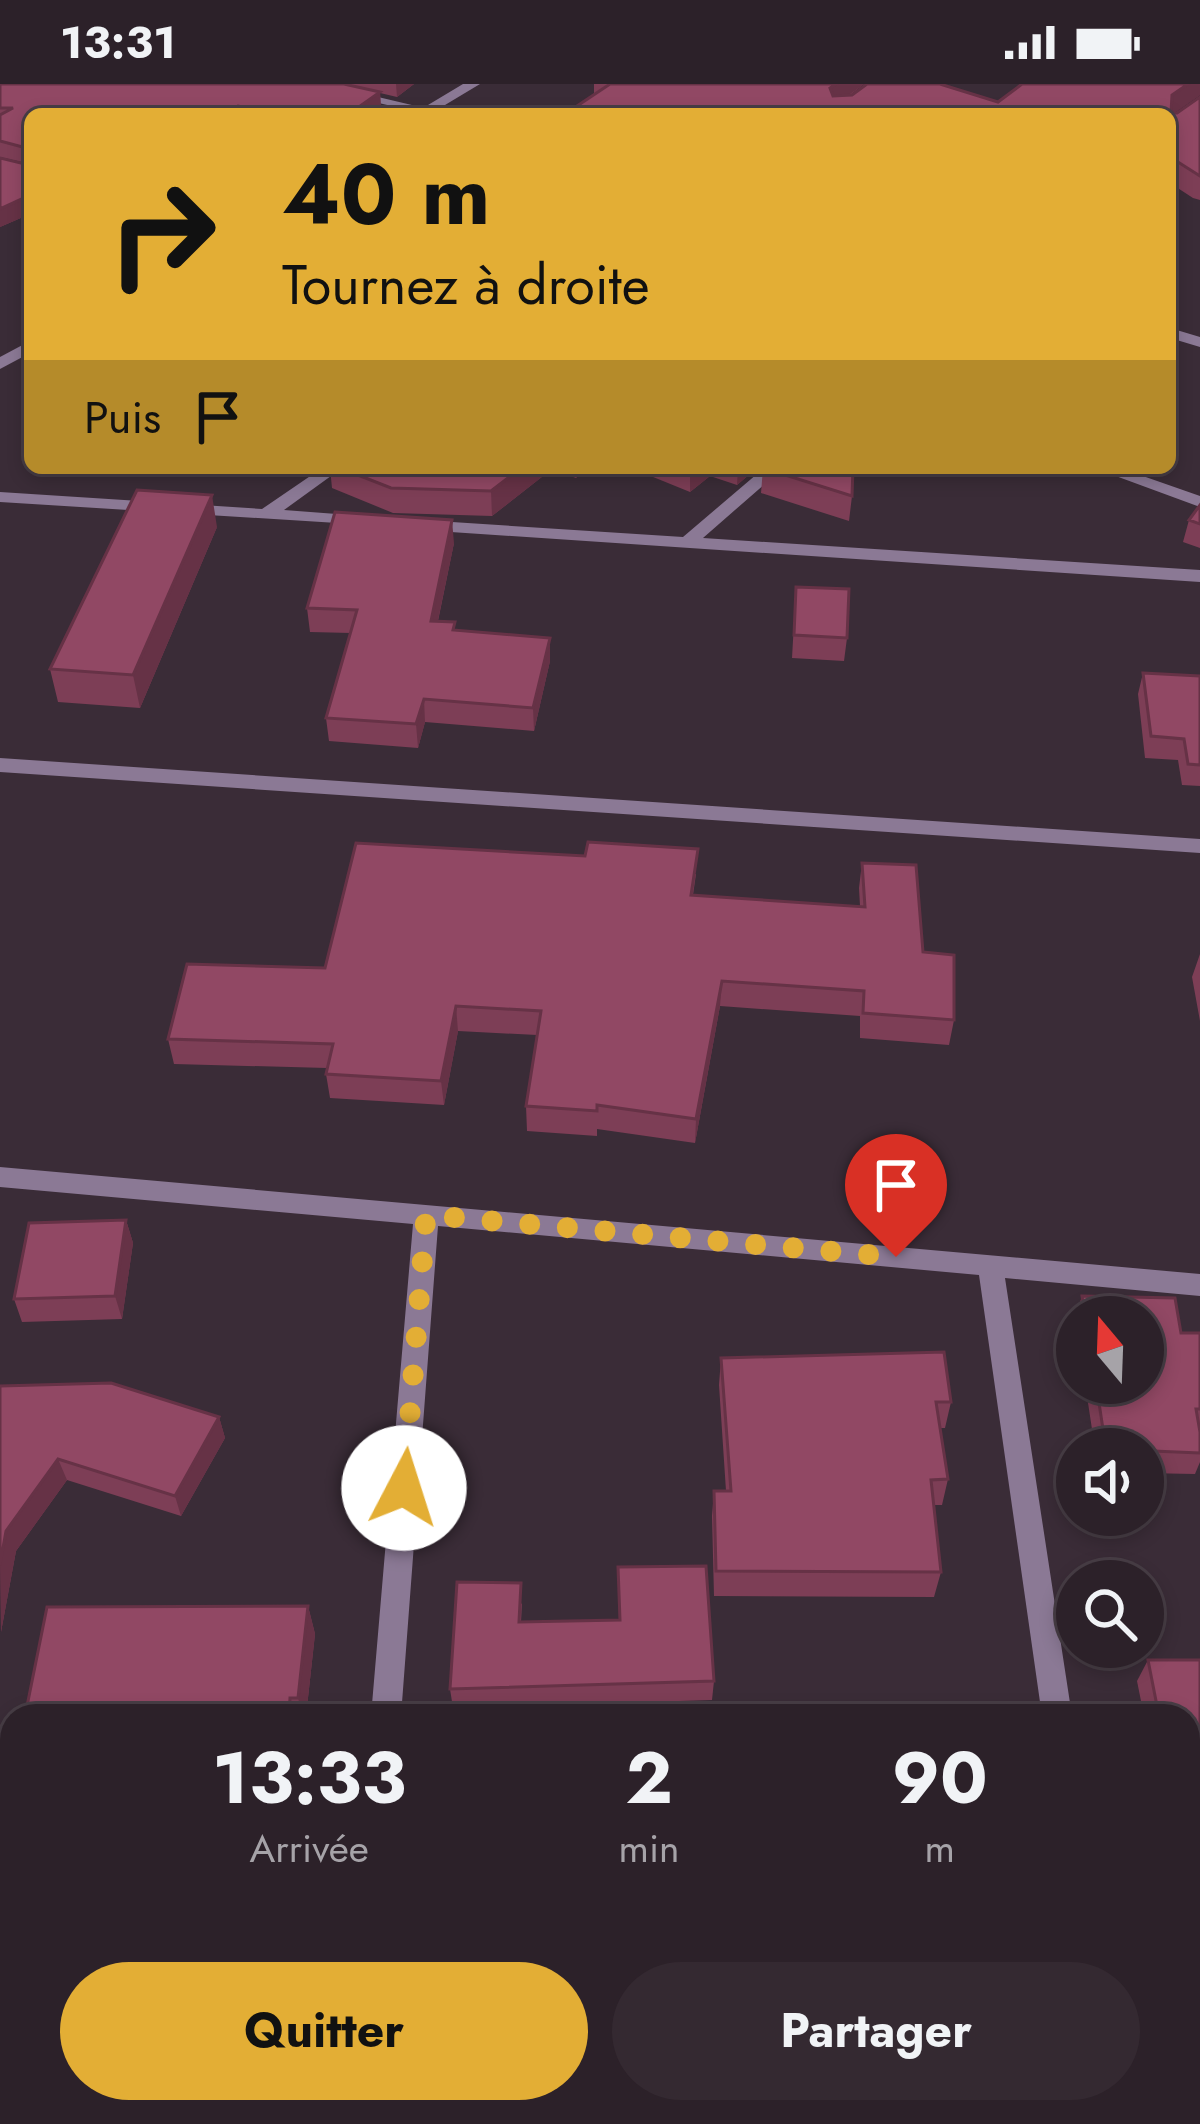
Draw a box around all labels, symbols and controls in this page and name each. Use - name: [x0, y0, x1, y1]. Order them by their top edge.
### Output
- text: 13:31: [60, 10, 176, 75]
- text: 40 m: [282, 134, 490, 256]
- icon: right: [84, 156, 240, 312]
- text: Tournez à droite: [282, 246, 650, 324]
- icon: arrive: [185, 384, 251, 450]
- text: Puis: [84, 385, 161, 450]
- pin: [845, 1134, 947, 1257]
- icon: arrive: [863, 1152, 929, 1218]
- north arrow: [1056, 1296, 1164, 1404]
- map controls: [1056, 1296, 1164, 1668]
- position arrow: [341, 1425, 467, 1551]
- button: sound: [1056, 1428, 1164, 1536]
- button: search: [1056, 1560, 1164, 1668]
- text: 13:33: [212, 1726, 406, 1830]
- text: 2: [625, 1726, 673, 1830]
- text: 90: [892, 1726, 988, 1830]
- text: Arrivée: [250, 1820, 369, 1877]
- text: min: [619, 1820, 680, 1877]
- text: m: [925, 1820, 955, 1877]
- button: Quitter: [60, 1962, 588, 2100]
- button: Partager: [612, 1962, 1140, 2100]

